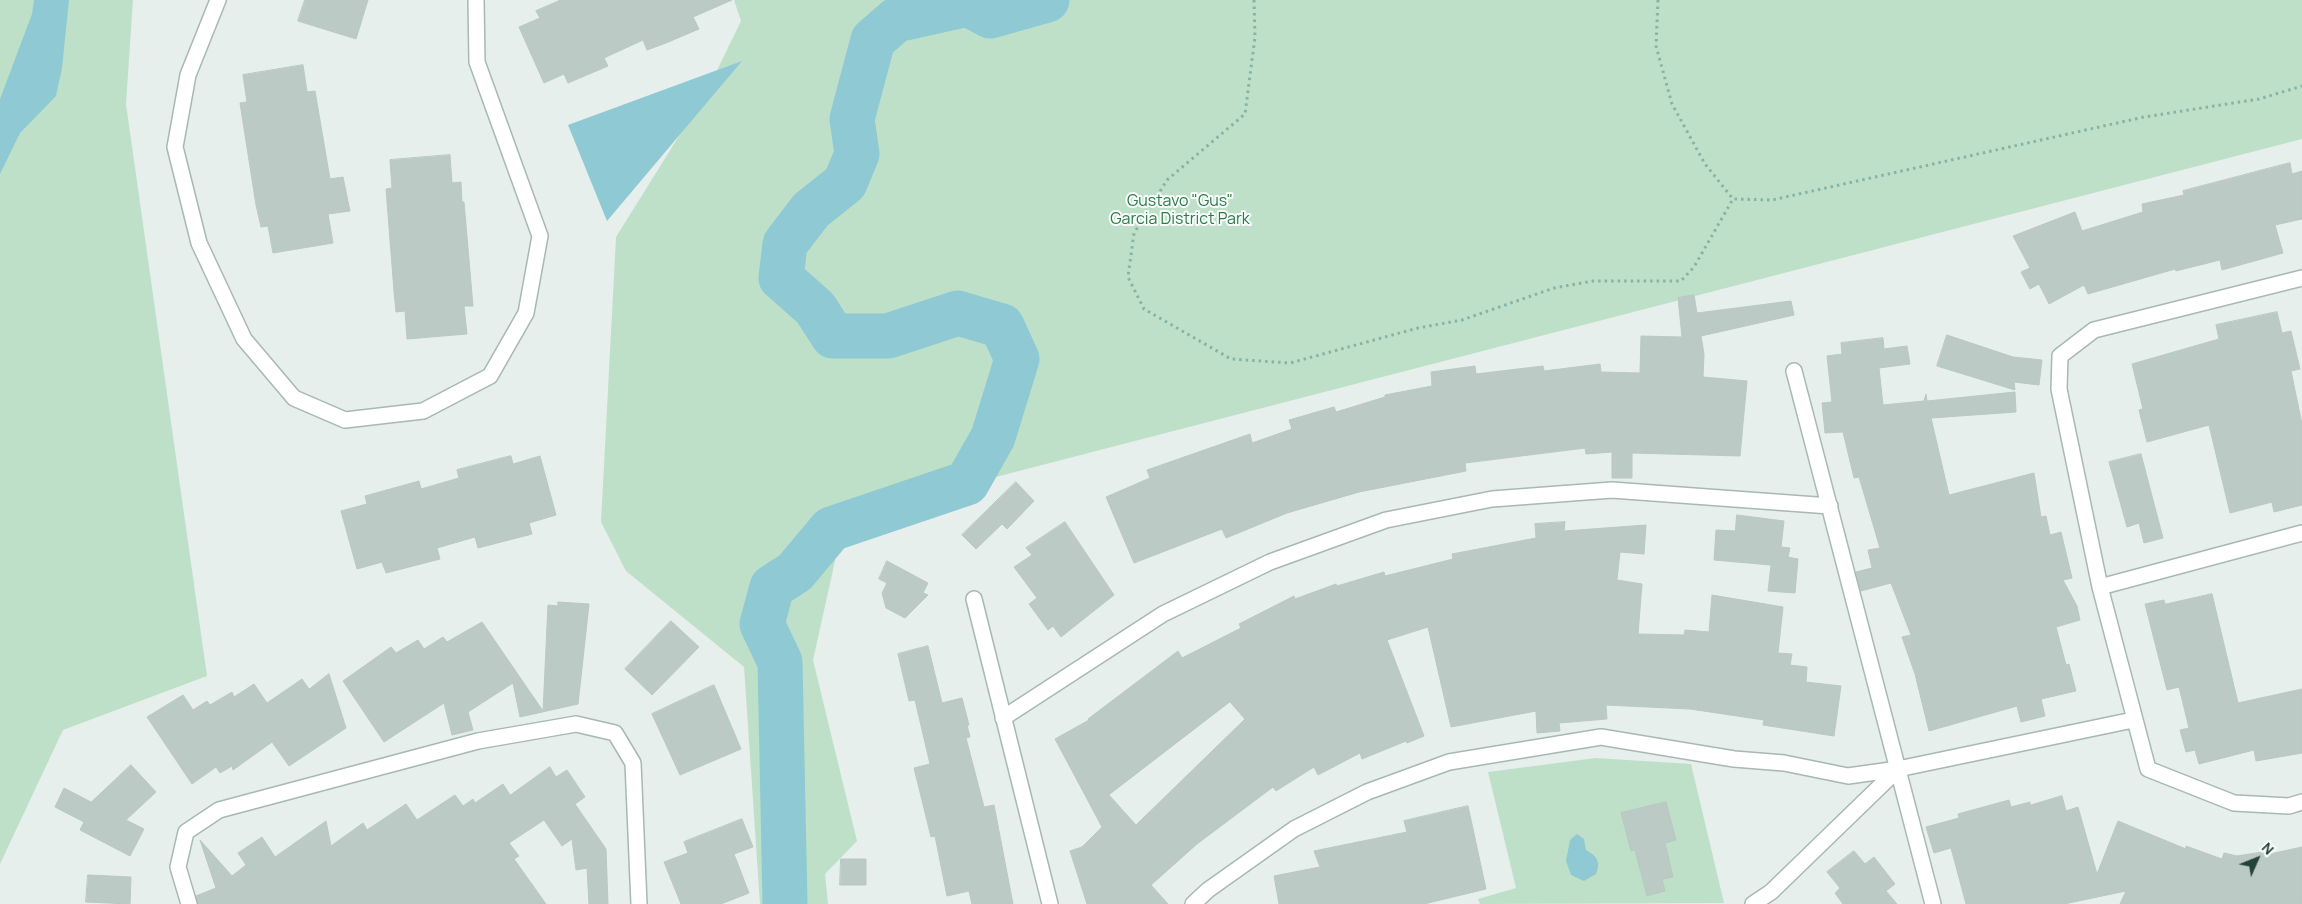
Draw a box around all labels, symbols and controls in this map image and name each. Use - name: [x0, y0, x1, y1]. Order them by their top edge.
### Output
- park label: Gustavo "Gus" Garcia District Park: [1110, 192, 1250, 230]
- north arrow: [2232, 834, 2282, 884]
- text: N: [2258, 838, 2278, 858]

